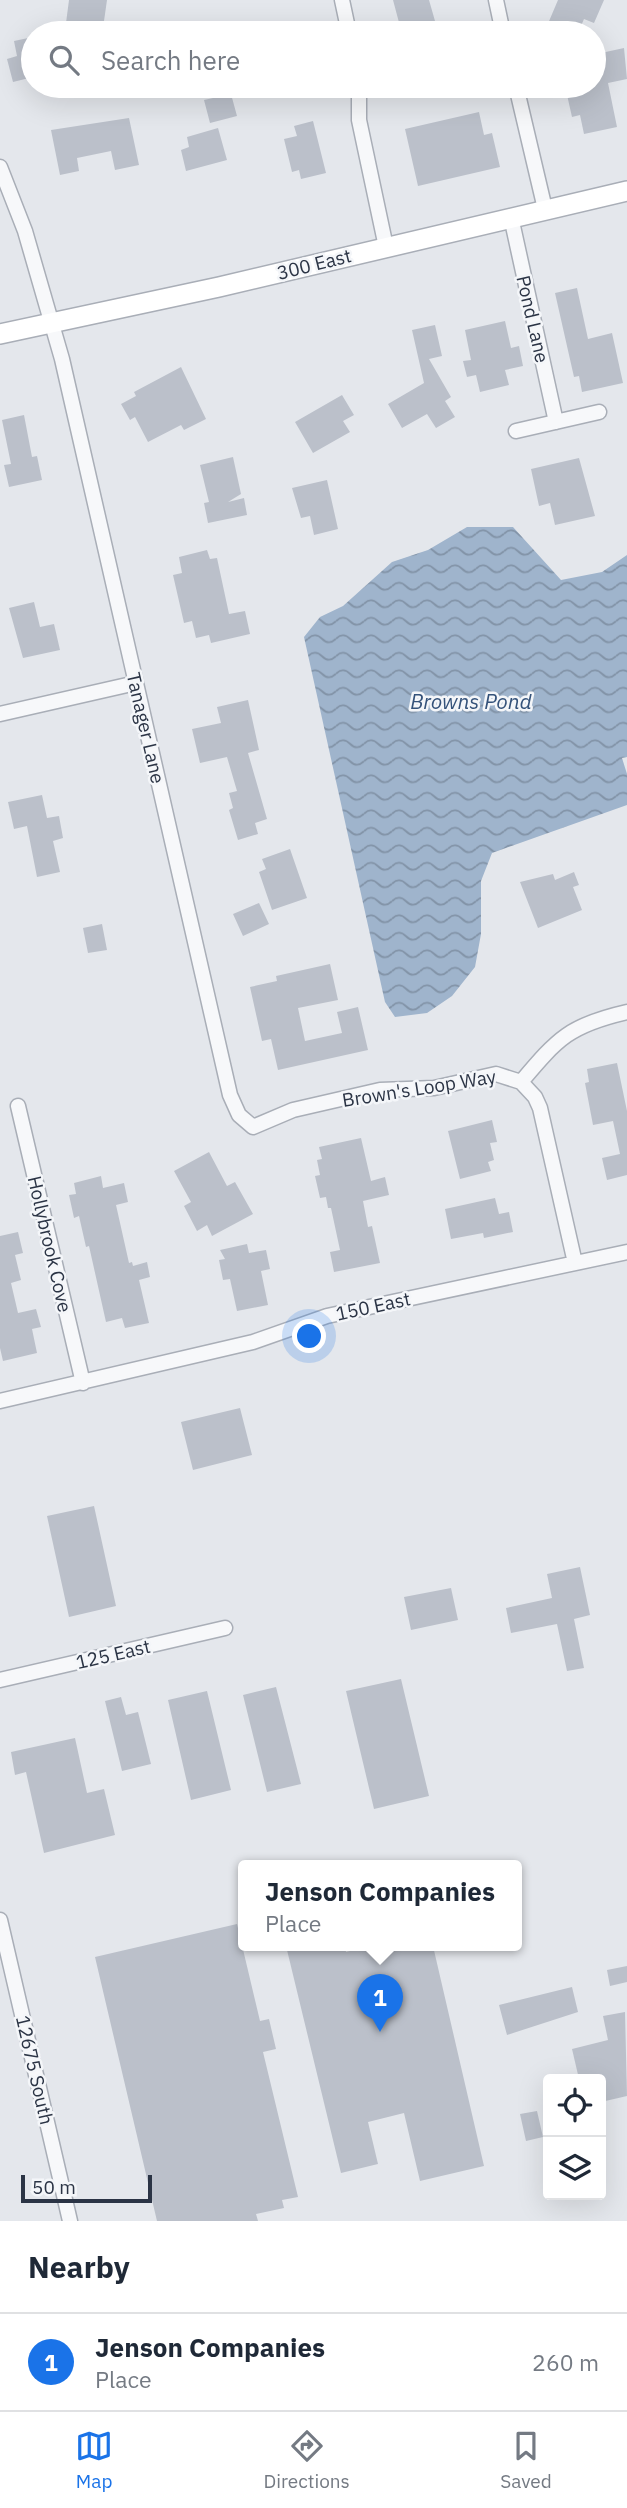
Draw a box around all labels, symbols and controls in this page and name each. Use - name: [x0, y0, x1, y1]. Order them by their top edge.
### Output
- search box: [21, 21, 606, 98]
- icon: search: [45, 41, 83, 79]
- text: Search here: [101, 43, 240, 77]
- street label: 300 East: [274, 243, 354, 285]
- street label: Pond Lane: [511, 273, 555, 365]
- street label: Tanager Lane: [122, 670, 170, 786]
- water label: Browns Pond: [410, 687, 533, 715]
- street label: Brown's Loop Way: [340, 1064, 498, 1112]
- street label: Hollybrook Cove: [23, 1173, 77, 1315]
- street label: 150 East: [333, 1286, 413, 1326]
- your location: [292, 1319, 326, 1353]
- street label: 125 East: [73, 1634, 153, 1674]
- popup: [238, 1860, 522, 1951]
- text: Jenson Companies: [265, 1874, 495, 1908]
- text: Place: [265, 1908, 321, 1938]
- pin: 1: [357, 1974, 403, 2032]
- street label: 12675 South: [11, 2013, 59, 2127]
- map controls: [543, 2074, 606, 2200]
- button: locate: [543, 2074, 606, 2137]
- button: layers: [543, 2137, 606, 2200]
- scale bar: [21, 2172, 152, 2204]
- text: 50 m: [32, 2175, 76, 2199]
- text: Nearby: [28, 2247, 130, 2286]
- text: Jenson Companies: [95, 2330, 325, 2364]
- text: 1: [44, 2347, 58, 2377]
- text: 260 m: [532, 2347, 599, 2377]
- text: Place: [95, 2364, 152, 2394]
- tab: Map: [75, 2427, 113, 2493]
- tab: Directions: [263, 2427, 350, 2493]
- tab: Saved: [500, 2427, 552, 2493]

